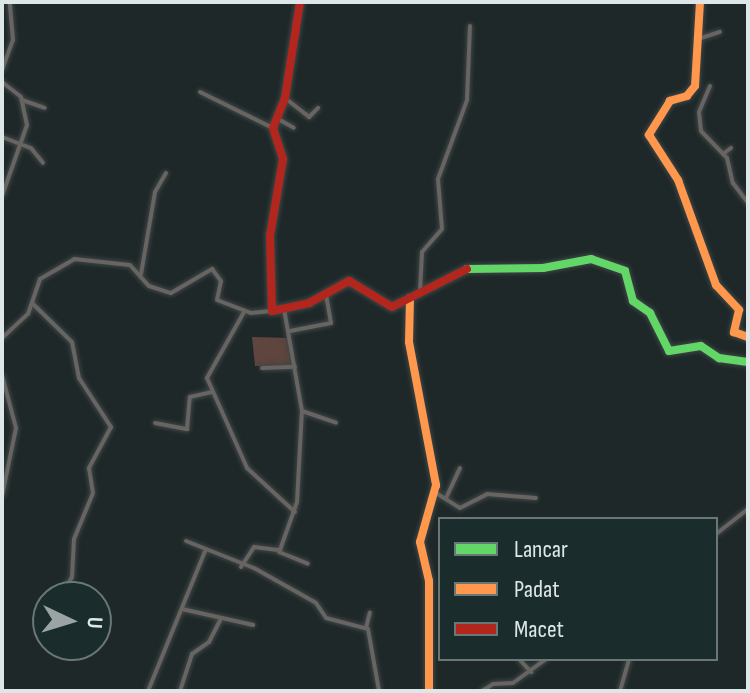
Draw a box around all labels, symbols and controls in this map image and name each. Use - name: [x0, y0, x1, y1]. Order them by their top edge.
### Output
- legend: [438, 517, 718, 661]
- text: Lancar: [514, 535, 568, 564]
- text: Padat: [514, 575, 560, 604]
- north arrow: [32, 581, 112, 661]
- text: Macet: [514, 615, 564, 644]
- text: U: [81, 616, 108, 629]

